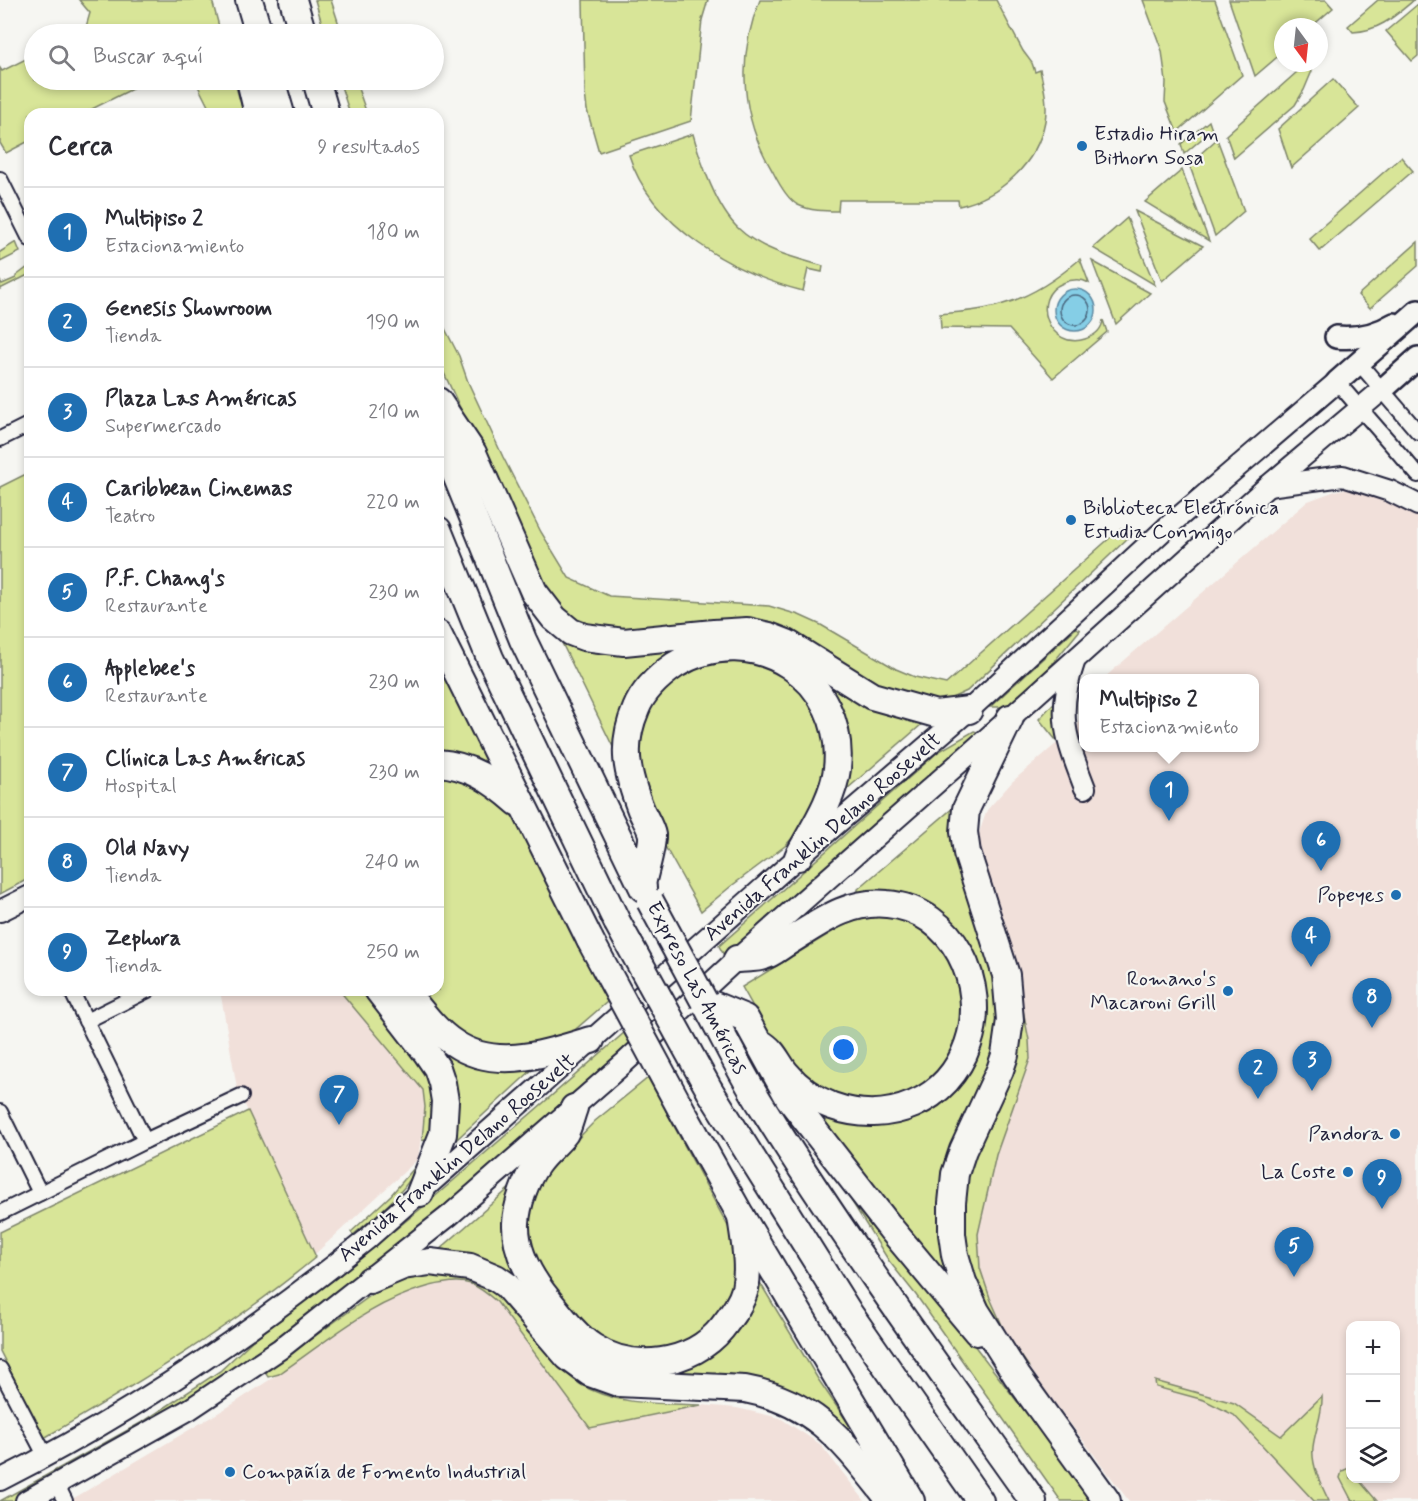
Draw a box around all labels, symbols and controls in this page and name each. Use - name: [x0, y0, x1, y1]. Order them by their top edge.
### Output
- north arrow: [1274, 18, 1328, 72]
- search box: [24, 24, 444, 90]
- icon: search: [45, 41, 78, 74]
- text: Buscar aquí: [93, 43, 204, 71]
- place label: Estadio Hiram Bithorn Sosa: [1094, 120, 1219, 172]
- text: Cerca: [48, 130, 113, 164]
- text: 9 resultados: [317, 134, 420, 161]
- marker: Estadio Hiram Bithorn Sosa: [1075, 139, 1089, 153]
- text: Multipiso 2: [105, 205, 203, 233]
- text: 1: [63, 219, 72, 246]
- text: 180 m: [367, 219, 420, 246]
- text: Estacionamiento: [105, 233, 244, 260]
- text: Genesis Showroom: [105, 295, 272, 323]
- text: 2: [63, 309, 72, 336]
- text: 190 m: [366, 309, 420, 336]
- text: Tienda: [105, 323, 161, 350]
- text: Plaza Las Américas: [105, 385, 296, 413]
- text: 3: [63, 399, 72, 426]
- text: 210 m: [368, 399, 420, 426]
- text: Supermercado: [105, 413, 221, 440]
- text: Caribbean Cinemas: [105, 475, 292, 503]
- text: 4: [62, 489, 73, 516]
- text: 220 m: [366, 489, 420, 516]
- place label: Biblioteca Electrónica Estudia Conmigo: [1083, 494, 1279, 546]
- text: Teatro: [105, 503, 155, 530]
- marker: Biblioteca Electrónica Estudia Conmigo: [1064, 513, 1078, 527]
- text: P.F. Chang's: [105, 565, 225, 593]
- text: 5: [62, 579, 74, 606]
- text: 230 m: [368, 579, 420, 606]
- text: Restaurante: [105, 593, 208, 620]
- text: Applebee's: [105, 655, 195, 683]
- text: 6: [62, 669, 73, 696]
- text: 230 m: [368, 669, 420, 696]
- popup: [1079, 674, 1259, 752]
- text: Restaurante: [105, 683, 208, 710]
- text: Multipiso 2: [1099, 686, 1197, 714]
- text: Estacionamiento: [1099, 714, 1239, 741]
- street label: Avenida Franklin Delano Roosevelt: [698, 726, 948, 948]
- text: Clínica Las Américas: [105, 745, 305, 773]
- text: 7: [61, 759, 74, 786]
- text: 230 m: [368, 759, 420, 786]
- pin: 1: [1150, 772, 1188, 821]
- text: Hospital: [105, 773, 176, 800]
- pin: 6: [1302, 822, 1340, 871]
- text: Old Navy: [105, 835, 189, 863]
- text: 8: [62, 849, 73, 876]
- text: 240 m: [365, 849, 420, 876]
- text: Tienda: [105, 863, 161, 890]
- place label: Popeyes: [1318, 881, 1384, 909]
- marker: Popeyes: [1389, 888, 1403, 902]
- street label: Expreso Las Américas: [640, 897, 754, 1079]
- pin: 4: [1292, 918, 1330, 967]
- text: Zephora: [105, 925, 181, 953]
- text: 9: [63, 939, 72, 966]
- text: 250 m: [366, 939, 420, 966]
- text: Tienda: [105, 953, 161, 980]
- place label: Romano's Macaroni Grill: [1090, 965, 1216, 1017]
- pin: 8: [1352, 978, 1392, 1028]
- marker: Romano's Macaroni Grill: [1221, 984, 1235, 998]
- your location: [829, 1035, 858, 1064]
- pin: 3: [1292, 1042, 1332, 1091]
- street label: Avenida Franklin Delano Roosevelt: [332, 1047, 582, 1269]
- pin: 2: [1238, 1050, 1278, 1099]
- pin: 7: [320, 1076, 358, 1125]
- place label: Pandora: [1308, 1120, 1383, 1148]
- marker: Pandora: [1388, 1127, 1402, 1141]
- place label: La Coste: [1261, 1158, 1336, 1186]
- pin: 9: [1362, 1160, 1402, 1209]
- marker: La Coste: [1341, 1165, 1355, 1179]
- pin: 5: [1274, 1228, 1314, 1277]
- map controls: [1346, 1321, 1400, 1483]
- button: +: [1346, 1321, 1400, 1375]
- button: −: [1346, 1375, 1400, 1429]
- button: layers: [1346, 1429, 1400, 1483]
- place label: Compañía de Fomento Industrial: [242, 1458, 526, 1486]
- marker: Compañía de Fomento Industrial: [223, 1465, 237, 1479]

